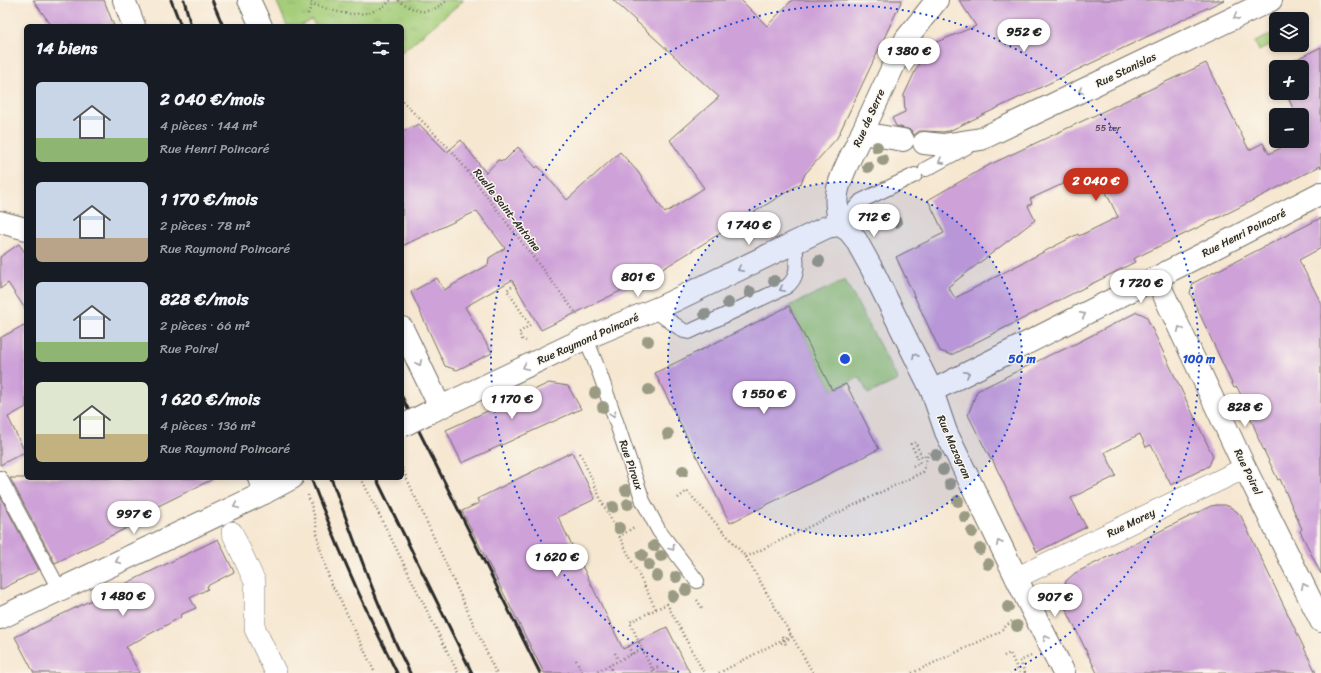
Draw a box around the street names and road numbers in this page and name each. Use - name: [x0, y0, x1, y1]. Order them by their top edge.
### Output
- street label: Rue Stanislas: [1092, 47, 1160, 93]
- street label: Rue de Serre: [848, 85, 890, 150]
- street label: Ruelle Saint-Antoine: [468, 164, 546, 256]
- street label: Rue Henri Poincaré: [1198, 203, 1290, 262]
- street label: Rue Raymond Poincaré: [534, 308, 642, 370]
- street label: Rue Mazagran: [931, 412, 977, 482]
- street label: Rue Piroux: [614, 437, 649, 493]
- street label: Rue Poirel: [1229, 446, 1268, 499]
- street label: Rue Morey: [1104, 503, 1159, 543]

